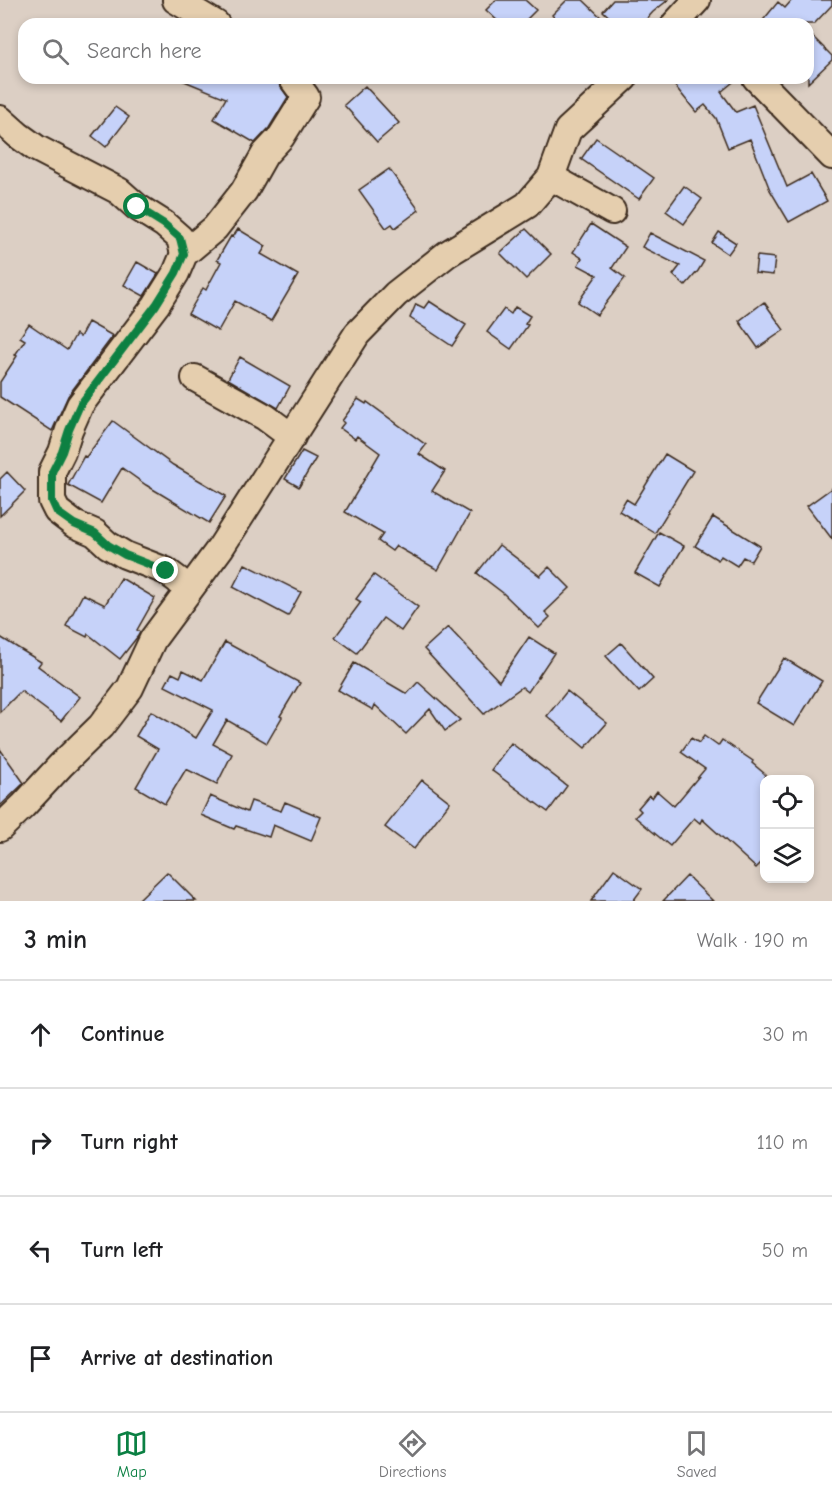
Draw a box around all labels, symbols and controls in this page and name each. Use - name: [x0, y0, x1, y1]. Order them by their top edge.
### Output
- search box: [18, 18, 814, 84]
- icon: search: [39, 35, 72, 68]
- text: Search here: [87, 38, 202, 64]
- route start: [123, 193, 149, 219]
- route end: [152, 557, 178, 583]
- map controls: [760, 775, 814, 883]
- button: locate: [760, 775, 814, 829]
- button: layers: [760, 829, 814, 883]
- text: 3 min: [24, 925, 87, 955]
- text: Walk · 190 m: [697, 929, 808, 952]
- icon: ahead: [24, 1018, 57, 1051]
- text: Continue: [81, 1021, 164, 1047]
- text: 30 m: [762, 1023, 808, 1046]
- icon: right: [24, 1126, 57, 1159]
- text: Turn right: [81, 1129, 178, 1155]
- text: 110 m: [757, 1131, 808, 1154]
- icon: left: [24, 1234, 57, 1267]
- text: Turn left: [81, 1237, 163, 1263]
- text: 50 m: [762, 1239, 808, 1262]
- icon: arrive: [24, 1342, 57, 1375]
- text: Arrive at destination: [81, 1345, 273, 1371]
- tab: Map: [115, 1427, 148, 1481]
- tab: Directions: [379, 1427, 446, 1481]
- tab: Saved: [677, 1427, 717, 1481]

